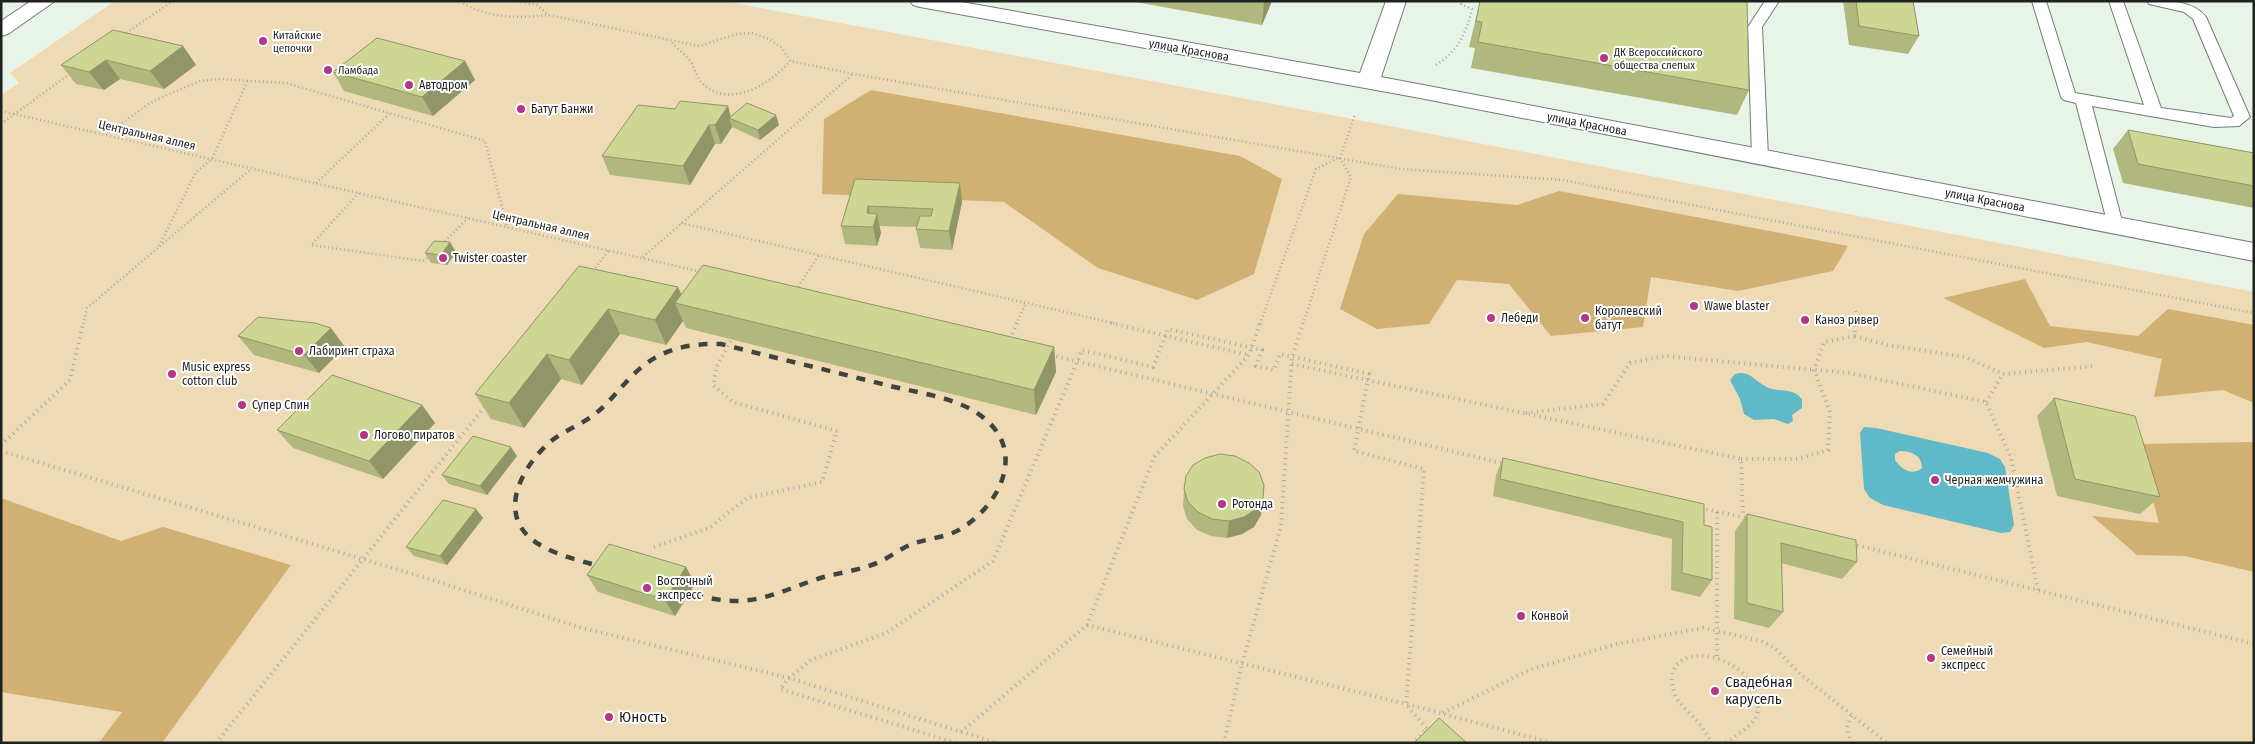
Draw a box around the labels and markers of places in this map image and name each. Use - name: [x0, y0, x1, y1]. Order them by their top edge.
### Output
- place label: Китайские цепочки: [273, 29, 321, 55]
- marker: Китайские цепочки: [257, 35, 269, 47]
- place label: ДК Всероссийского общества слепых: [1613, 46, 1703, 72]
- marker: ДК Всероссийского общества слепых: [1598, 52, 1610, 64]
- marker: Ламбада: [322, 64, 334, 76]
- place label: Ламбада: [338, 64, 378, 77]
- place label: Автодром: [419, 78, 468, 92]
- marker: Автодром: [403, 79, 415, 91]
- place label: Батут Банжи: [531, 102, 594, 116]
- marker: Батут Банжи: [515, 103, 527, 115]
- place label: Twister coaster: [453, 251, 528, 265]
- marker: Twister coaster: [437, 252, 449, 264]
- place label: Wawe blaster: [1704, 299, 1770, 313]
- marker: Wawe blaster: [1688, 300, 1700, 312]
- place label: Королевский батут: [1595, 304, 1662, 332]
- place label: Лебеди: [1501, 311, 1539, 325]
- marker: Лебеди: [1485, 312, 1497, 324]
- marker: Королевский батут: [1579, 312, 1591, 324]
- place label: Каноэ ривер: [1815, 313, 1879, 327]
- marker: Каноэ ривер: [1799, 314, 1811, 326]
- place label: Лабиринт cтраха: [309, 344, 395, 358]
- marker: Лабиринт cтраха: [293, 345, 305, 357]
- place label: Music express cotton club: [182, 360, 250, 388]
- marker: Music express cotton club: [166, 368, 178, 380]
- place label: Супер Спин: [252, 398, 309, 412]
- marker: Супер Спин: [236, 399, 248, 411]
- place label: Логово пиратов: [374, 428, 455, 442]
- marker: Логово пиратов: [358, 429, 370, 441]
- place label: Черная жемчужина: [1945, 473, 2043, 487]
- marker: Черная жемчужина: [1929, 474, 1941, 486]
- place label: Ротонда: [1232, 497, 1273, 511]
- marker: Ротонда: [1216, 498, 1228, 510]
- place label: Восточный экспресс: [657, 574, 713, 602]
- marker: Восточный экспресс: [641, 582, 653, 594]
- place label: Конвой: [1531, 609, 1569, 623]
- marker: Конвой: [1515, 610, 1527, 622]
- place label: Семейный экспресс: [1941, 644, 1993, 672]
- marker: Семейный экспресс: [1925, 652, 1937, 664]
- place label: Свадебная карусель: [1725, 673, 1793, 708]
- marker: Свадебная карусель: [1709, 685, 1721, 697]
- place label: Юность: [619, 708, 667, 726]
- marker: Юность: [603, 711, 615, 723]

